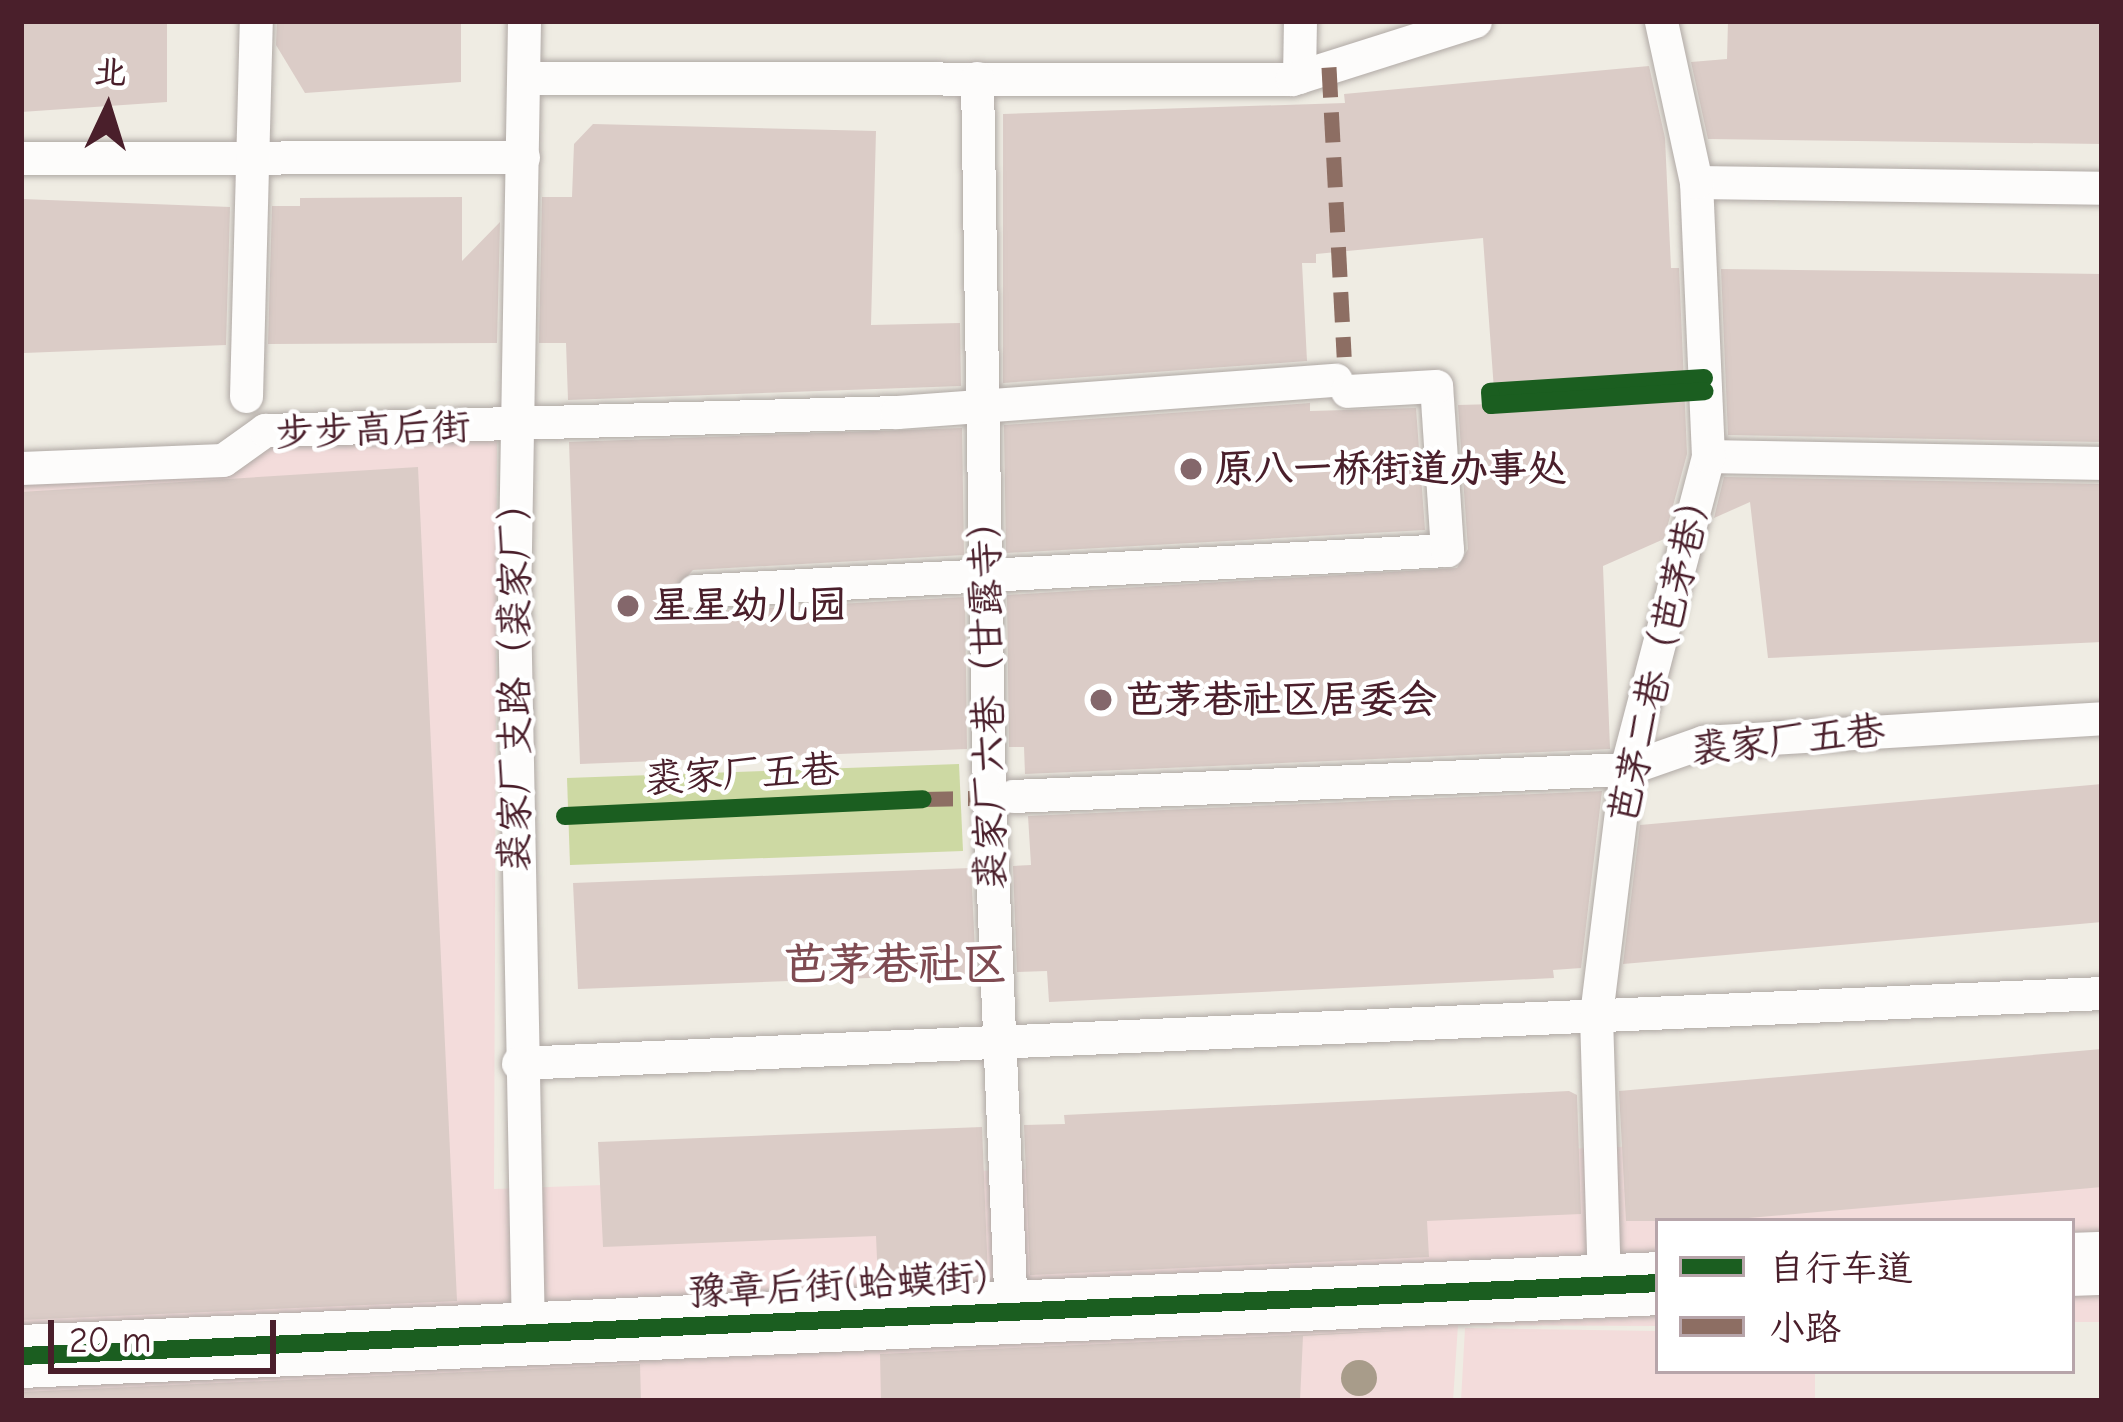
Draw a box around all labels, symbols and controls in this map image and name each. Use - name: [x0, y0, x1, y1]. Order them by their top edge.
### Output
- north arrow: [48, 48, 168, 168]
- text: 北: [93, 52, 128, 92]
- street label: 步步高后街: [275, 404, 471, 458]
- place label: 原八一桥街道办事处: [1215, 446, 1566, 492]
- marker: 原八一桥街道办事处: [1178, 456, 1204, 482]
- street label: 芭茅二巷（芭茅巷）: [1600, 476, 1724, 828]
- street label: 裘家厂支路（裘家厂）: [493, 482, 539, 872]
- street label: 裘家厂六巷（甘露寺）: [962, 500, 1016, 890]
- place label: 星星幼儿园: [652, 583, 847, 629]
- marker: 星星幼儿园: [615, 593, 641, 619]
- place label: 芭茅巷社区居委会: [1125, 677, 1437, 723]
- marker: 芭茅巷社区居委会: [1088, 687, 1114, 713]
- street label: 裘家厂五巷: [1689, 708, 1887, 774]
- street label: 裘家厂五巷: [643, 747, 841, 803]
- district label: 芭茅巷社区: [783, 938, 1007, 992]
- legend: [1655, 1218, 2075, 1374]
- text: 自行车道: [1769, 1248, 1913, 1289]
- street label: 豫章后街(蛤蟆街): [687, 1255, 989, 1317]
- scale bar: [54, 1296, 282, 1370]
- text: 小路: [1769, 1308, 1841, 1349]
- text: 20 m: [69, 1320, 152, 1361]

